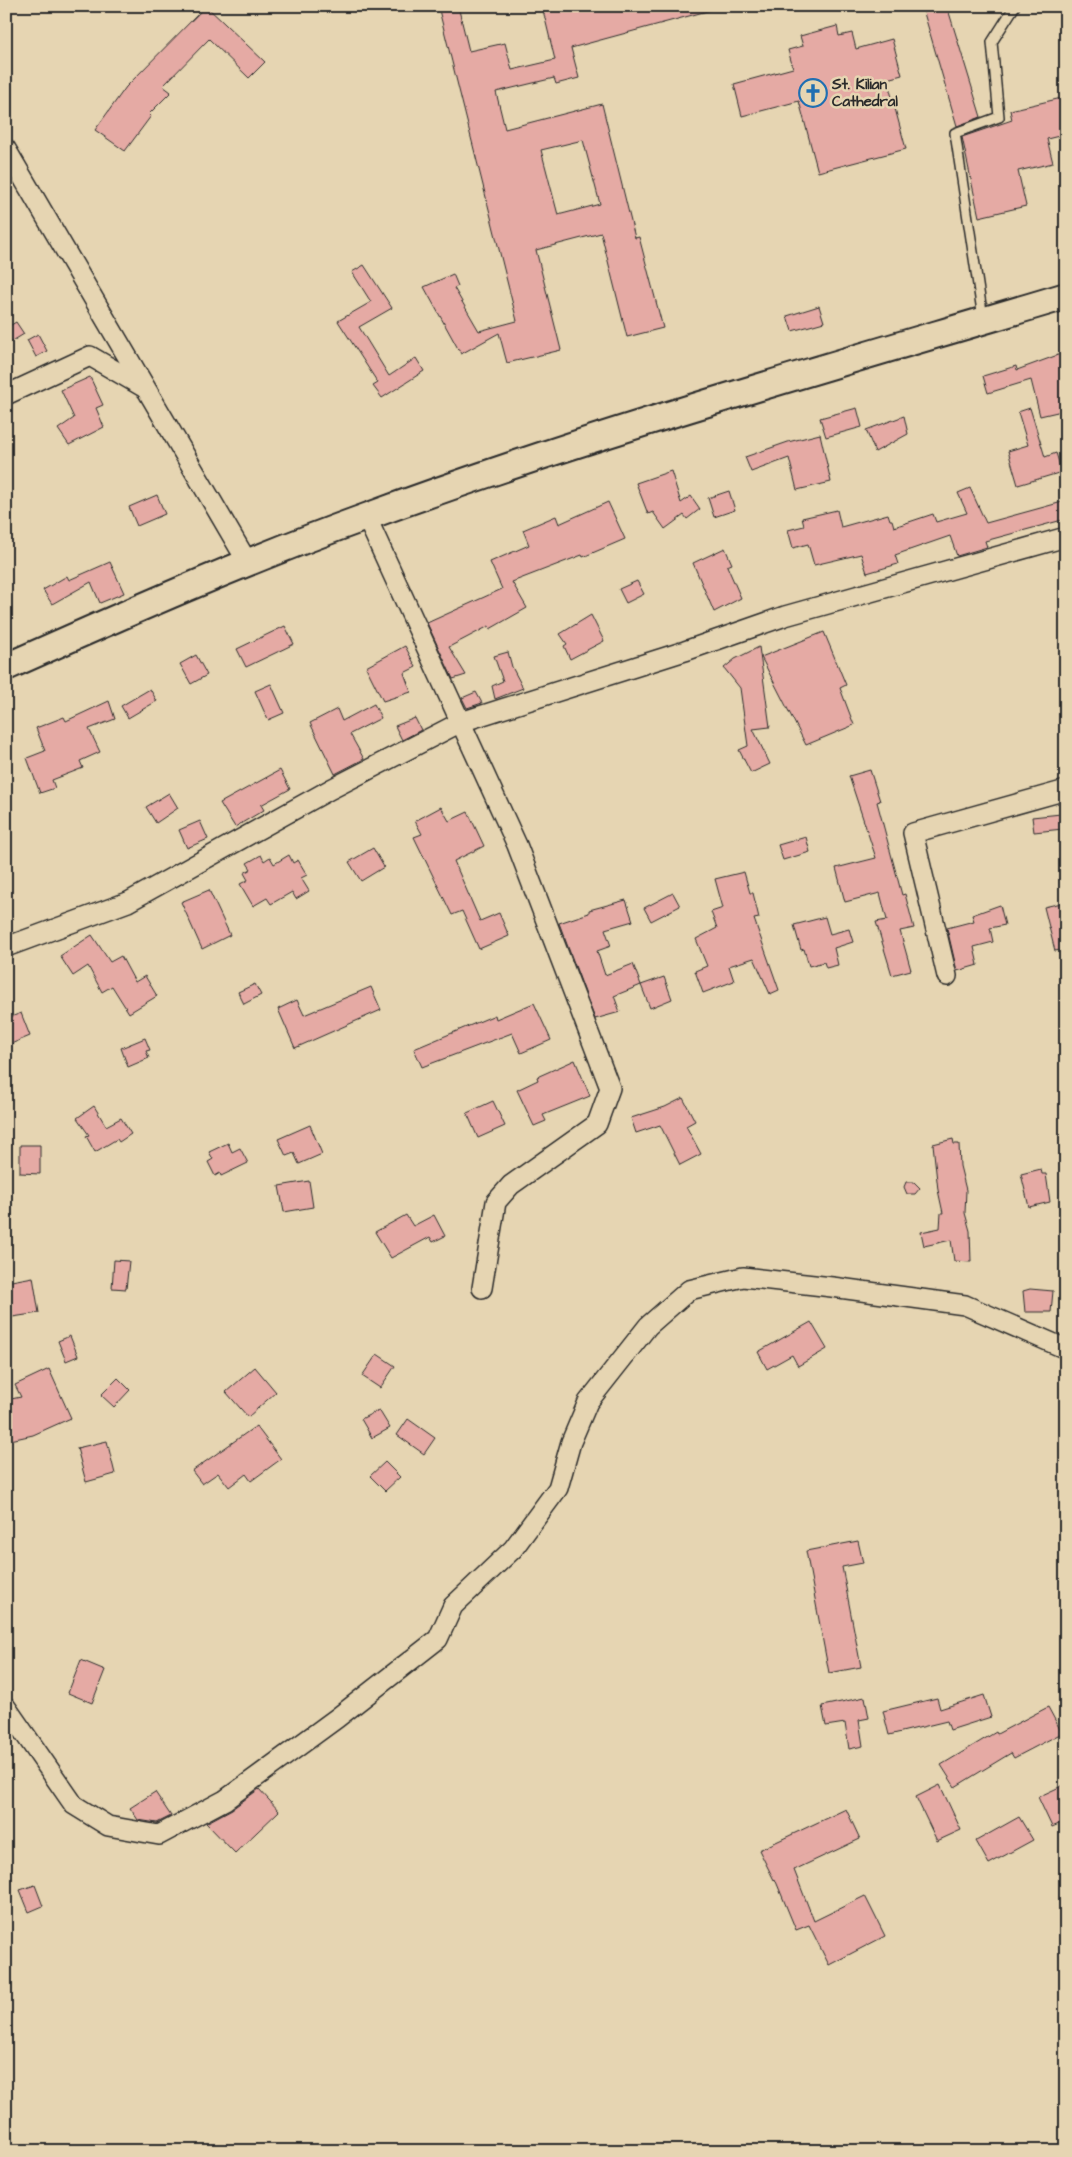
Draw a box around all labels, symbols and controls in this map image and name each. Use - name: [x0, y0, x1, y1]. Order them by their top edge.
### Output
- place label: St. Kilian Cathedral: [831, 74, 898, 112]
- church icon: St. Kilian Cathedral: [798, 78, 828, 108]

